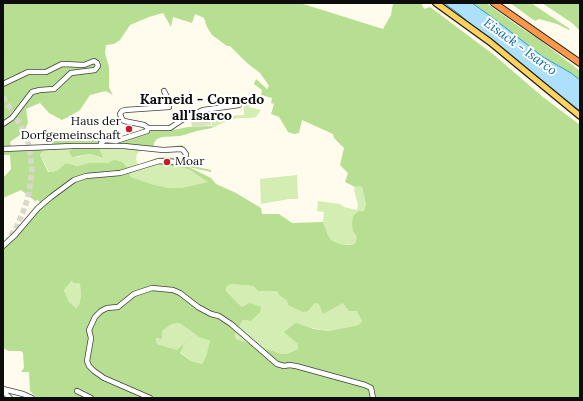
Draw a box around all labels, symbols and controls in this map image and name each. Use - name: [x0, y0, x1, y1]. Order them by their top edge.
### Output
- water label: Eisack - Isarco: [480, 15, 560, 79]
- district label: Karneid - Cornedo all'Isarco: [140, 92, 264, 124]
- place label: Haus der Dorfgemeinschaft: [21, 115, 121, 143]
- marker: Haus der Dorfgemeinschaft: [124, 124, 134, 134]
- place label: Moar: [175, 155, 204, 169]
- marker: Moar: [162, 157, 172, 167]

